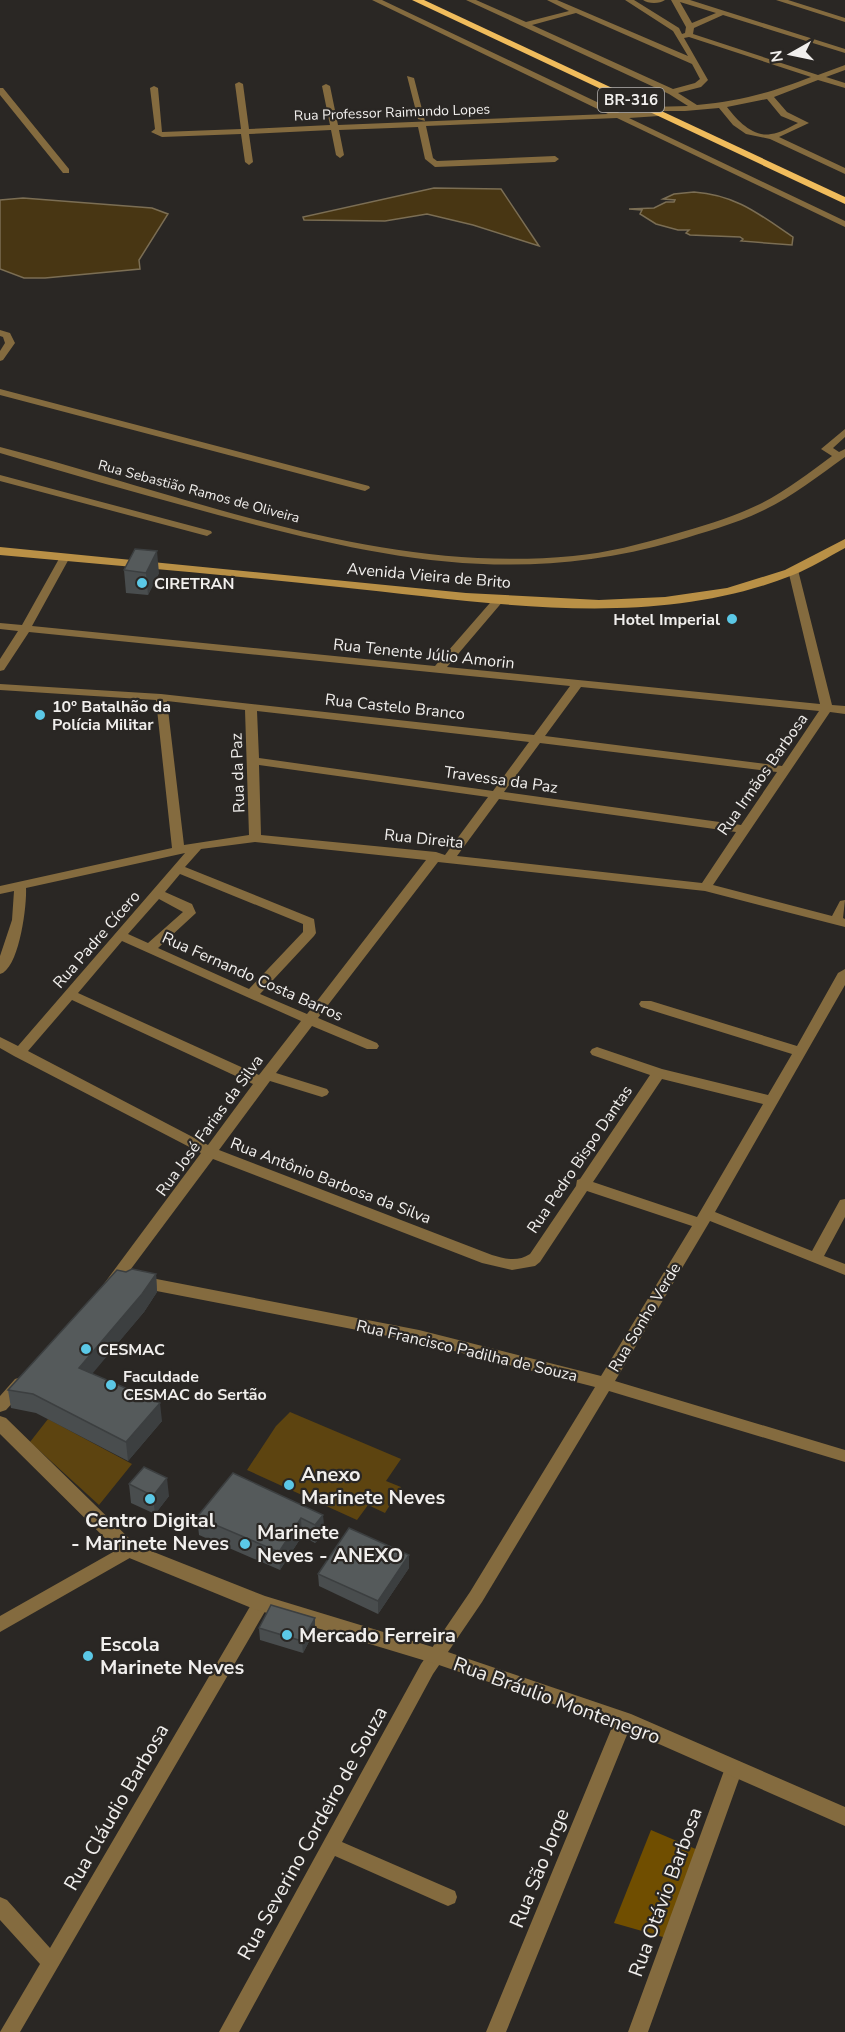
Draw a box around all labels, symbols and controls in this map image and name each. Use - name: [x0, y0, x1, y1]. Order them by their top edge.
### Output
- north arrow: [761, 24, 821, 84]
- text: N: [765, 49, 789, 64]
- road number: BR-316: [598, 88, 664, 112]
- street label: Rua Professor Raimundo Lopes: [294, 100, 491, 125]
- street label: Rua Sebastião Ramos de Oliveira: [96, 455, 302, 528]
- street label: Avenida Vieira de Brito: [346, 558, 512, 594]
- place label: CIRETRAN: [154, 573, 234, 595]
- marker: CIRETRAN: [135, 576, 149, 590]
- place label: Hotel Imperial: [613, 609, 720, 631]
- marker: Hotel Imperial: [725, 612, 739, 626]
- street label: Rua Tenente Júlio Amorin: [332, 634, 516, 674]
- street label: Rua Castelo Branco: [324, 689, 466, 725]
- place label: 10º Batalhão da Polícia Militar: [52, 696, 171, 736]
- marker: 10º Batalhão da Polícia Militar: [33, 708, 47, 722]
- street label: Rua Irmãos Barbosa: [712, 709, 813, 840]
- street label: Rua da Paz: [226, 733, 250, 813]
- street label: Travessa da Paz: [443, 761, 559, 799]
- street label: Rua Direita: [383, 824, 465, 854]
- street label: Rua Padre Cícero: [48, 886, 145, 993]
- street label: Rua Fernando Costa Barros: [159, 927, 347, 1027]
- street label: Rua José Farias da Silva: [151, 1050, 269, 1201]
- street label: Rua Pedro Bispo Dantas: [522, 1081, 638, 1238]
- street label: Rua Antônio Barbosa da Silva: [227, 1132, 434, 1229]
- street label: Rua Sonho Verde: [603, 1259, 686, 1376]
- street label: Rua Francisco Padilha de Souza: [354, 1315, 580, 1387]
- place label: CESMAC: [98, 1339, 165, 1361]
- marker: CESMAC: [79, 1342, 93, 1356]
- place label: Faculdade CESMAC do Sertão: [123, 1366, 267, 1406]
- marker: Faculdade CESMAC do Sertão: [104, 1378, 118, 1392]
- place label: Anexo Marinete Neves: [301, 1461, 445, 1511]
- marker: Anexo Marinete Neves: [282, 1478, 296, 1492]
- marker: Centro Digital - Marinete Neves: [143, 1492, 157, 1506]
- place label: Centro Digital - Marinete Neves: [71, 1507, 229, 1557]
- place label: Marinete Neves - ANEXO: [257, 1519, 403, 1569]
- marker: Marinete Neves - ANEXO: [238, 1537, 252, 1551]
- place label: Mercado Ferreira: [299, 1622, 456, 1649]
- marker: Mercado Ferreira: [280, 1628, 294, 1642]
- place label: Escola Marinete Neves: [100, 1631, 244, 1681]
- marker: Escola Marinete Neves: [81, 1649, 95, 1663]
- street label: Rua Bráulio Montenegro: [450, 1650, 664, 1751]
- street label: Rua Severino Cordeiro de Souza: [231, 1701, 394, 1965]
- street label: Rua Cláudio Barbosa: [58, 1719, 175, 1896]
- street label: Rua São Jorge: [503, 1804, 576, 1932]
- street label: Rua Otávio Barbosa: [622, 1804, 709, 1981]

